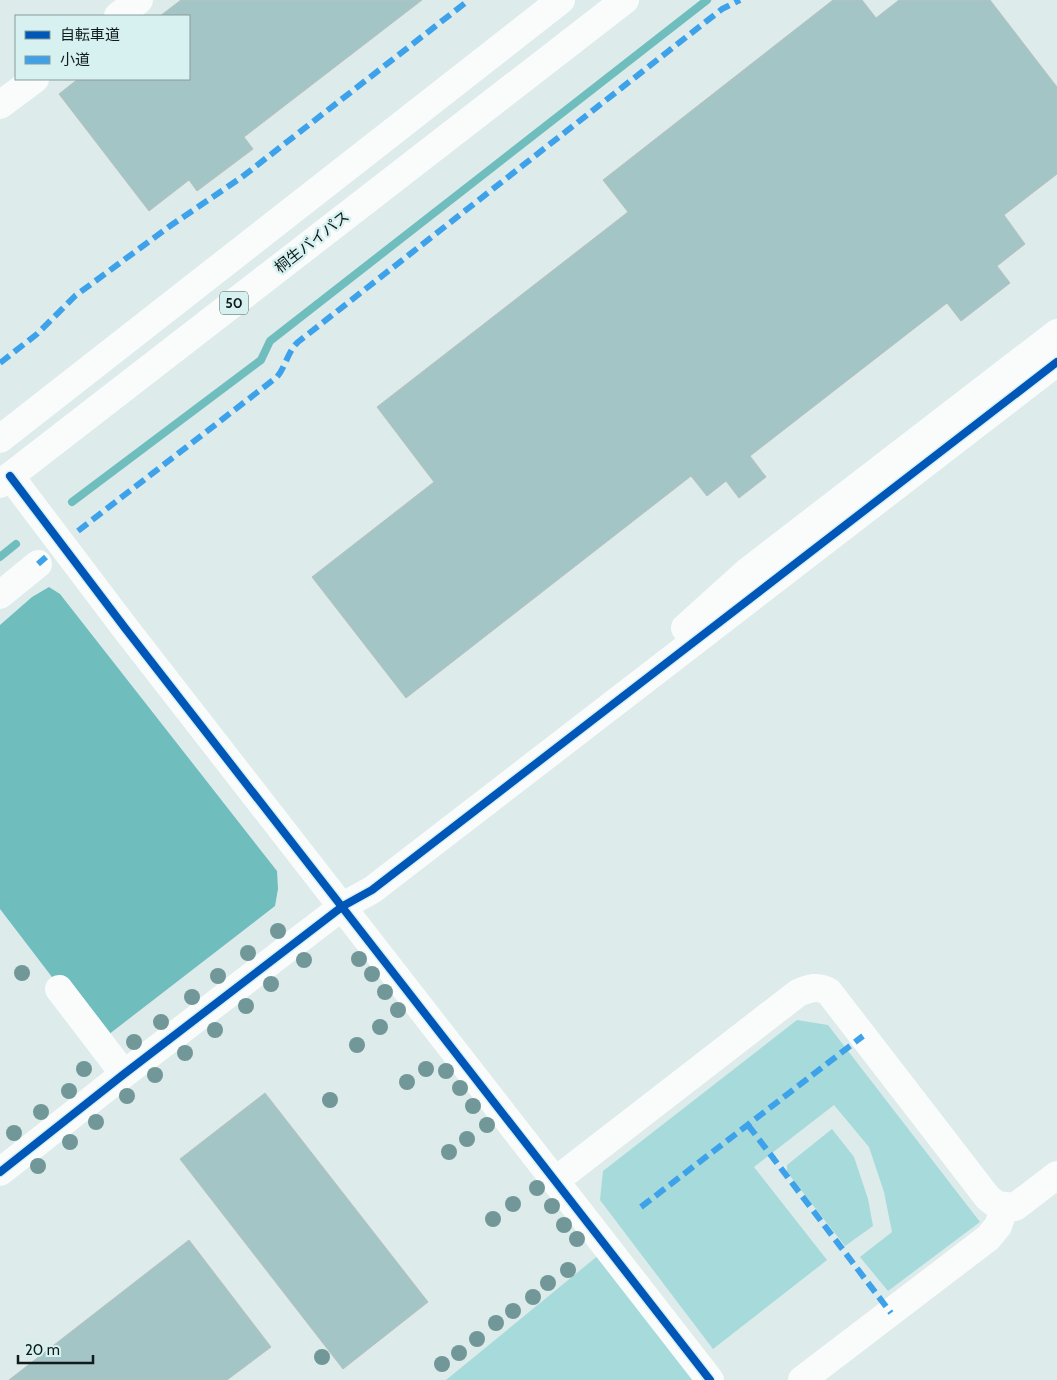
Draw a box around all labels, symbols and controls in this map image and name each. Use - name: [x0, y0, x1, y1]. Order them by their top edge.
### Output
- legend: [15, 15, 190, 80]
- text: 自転車道: [60, 26, 120, 44]
- text: 小道: [60, 51, 90, 69]
- street label: 桐生バイパス: [271, 207, 353, 277]
- road number: 50: [220, 292, 248, 314]
- scale bar: [18, 1332, 92, 1364]
- text: 20 m: [25, 1341, 60, 1359]

